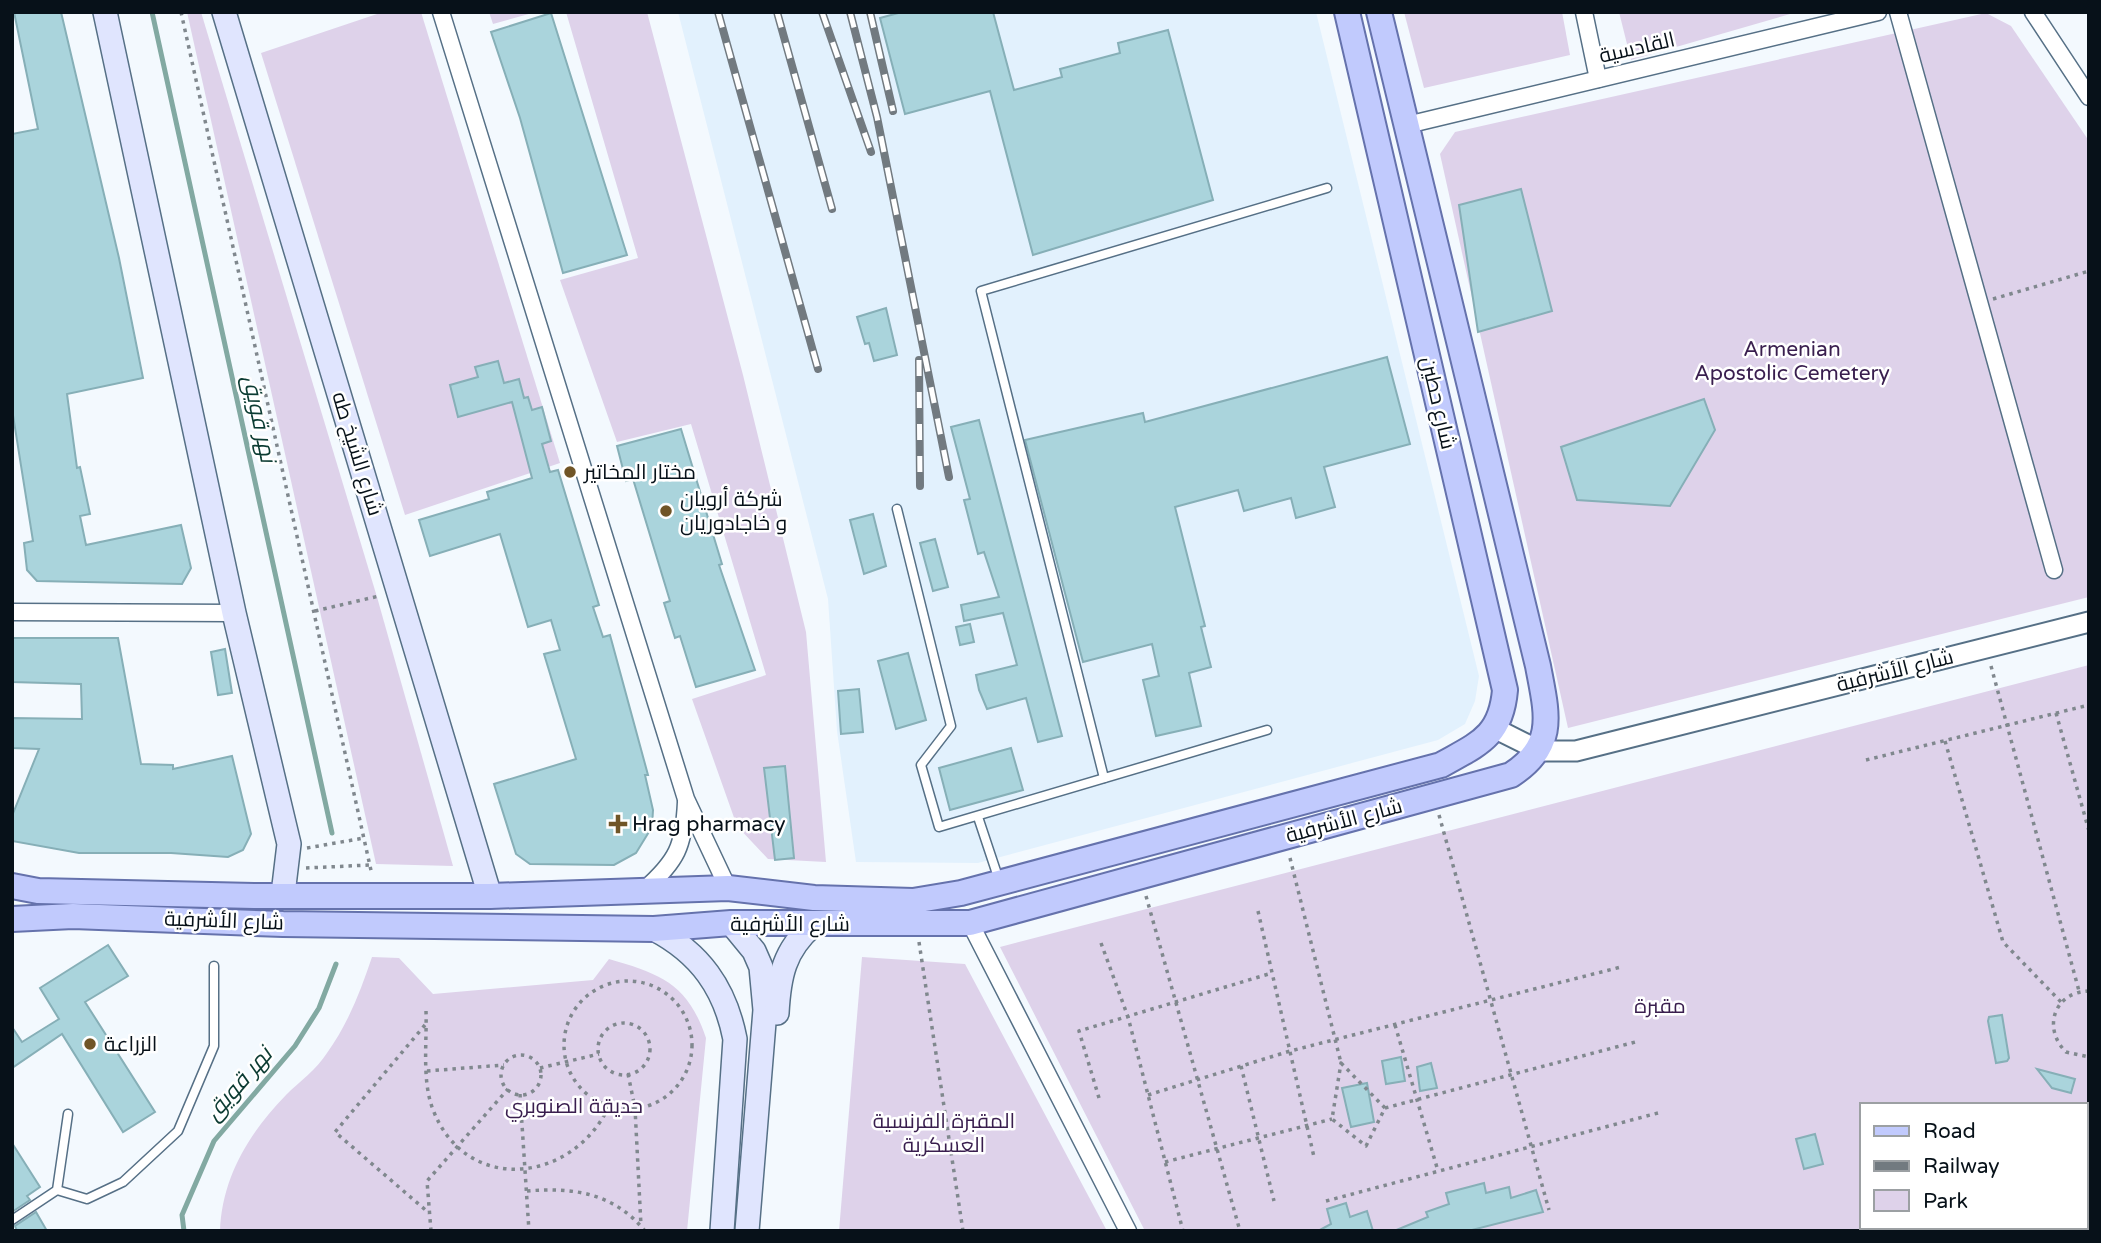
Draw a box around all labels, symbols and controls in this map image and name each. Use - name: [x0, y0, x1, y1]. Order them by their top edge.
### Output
- street label: القادسية: [1597, 27, 1677, 69]
- park label: Armenian Apostolic Cemetery: [1694, 337, 1890, 386]
- street label: شارع حطين: [1414, 354, 1461, 452]
- water label: نهر قويق: [236, 373, 282, 468]
- street label: شارع الشيخ طه: [325, 389, 388, 519]
- place label: مختار المخاتير: [583, 460, 696, 485]
- marker: مختار المخاتير: [562, 464, 578, 480]
- place label: شركة أرويان و خاجادوريان: [680, 486, 787, 536]
- marker: شركة أرويان و خاجادوريان: [658, 503, 674, 519]
- street label: شارع الأشرفية: [1834, 644, 1956, 699]
- street label: شارع الأشرفية: [1283, 793, 1405, 850]
- place label: Hrag pharmacy: [632, 812, 786, 837]
- marker: Hrag pharmacy: [610, 816, 626, 832]
- street label: شارع الأشرفية: [164, 906, 284, 937]
- street label: شارع الأشرفية: [730, 912, 850, 938]
- park label: مقبرة: [1634, 994, 1686, 1019]
- place label: الزراعة: [104, 1032, 157, 1057]
- marker: الزراعة: [82, 1036, 98, 1052]
- water label: نهر قويق: [200, 1039, 280, 1126]
- park label: حديقة الصنوبري: [505, 1094, 643, 1122]
- legend: [1860, 1103, 2087, 1229]
- park label: المقبرة الفرنسية العسكرية: [873, 1109, 1015, 1158]
- text: Road: [1923, 1119, 1976, 1144]
- text: Railway: [1923, 1154, 2000, 1179]
- text: Park: [1923, 1189, 1968, 1214]

